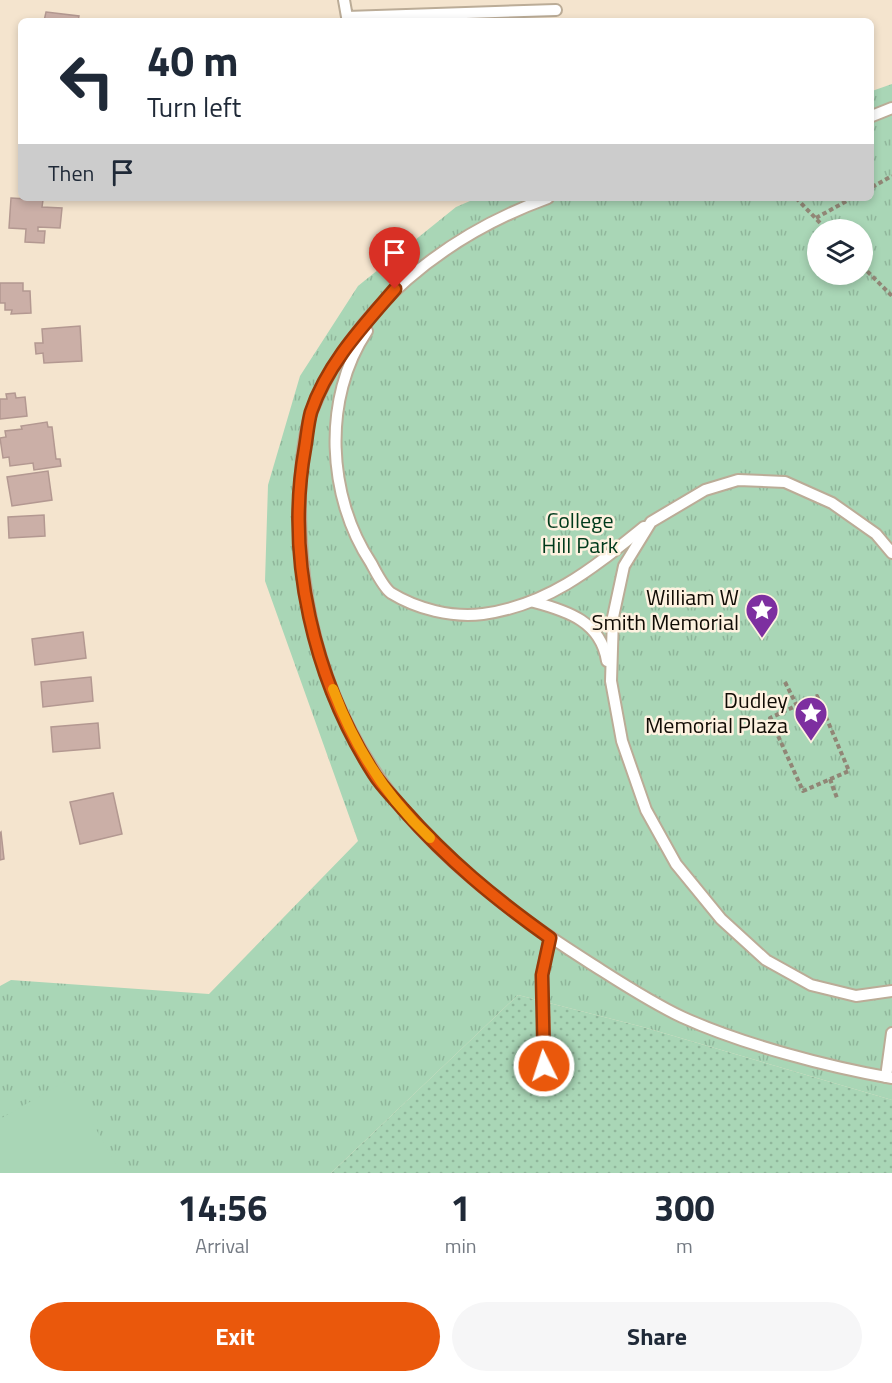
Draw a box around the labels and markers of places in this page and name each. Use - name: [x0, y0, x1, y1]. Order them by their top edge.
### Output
- pin: [369, 227, 420, 289]
- place label: William W Smith Memorial: [591, 580, 739, 639]
- place icon: William W Smith Memorial: [744, 592, 780, 639]
- place label: Dudley Memorial Plaza: [645, 683, 788, 742]
- place icon: Dudley Memorial Plaza: [793, 695, 829, 742]

